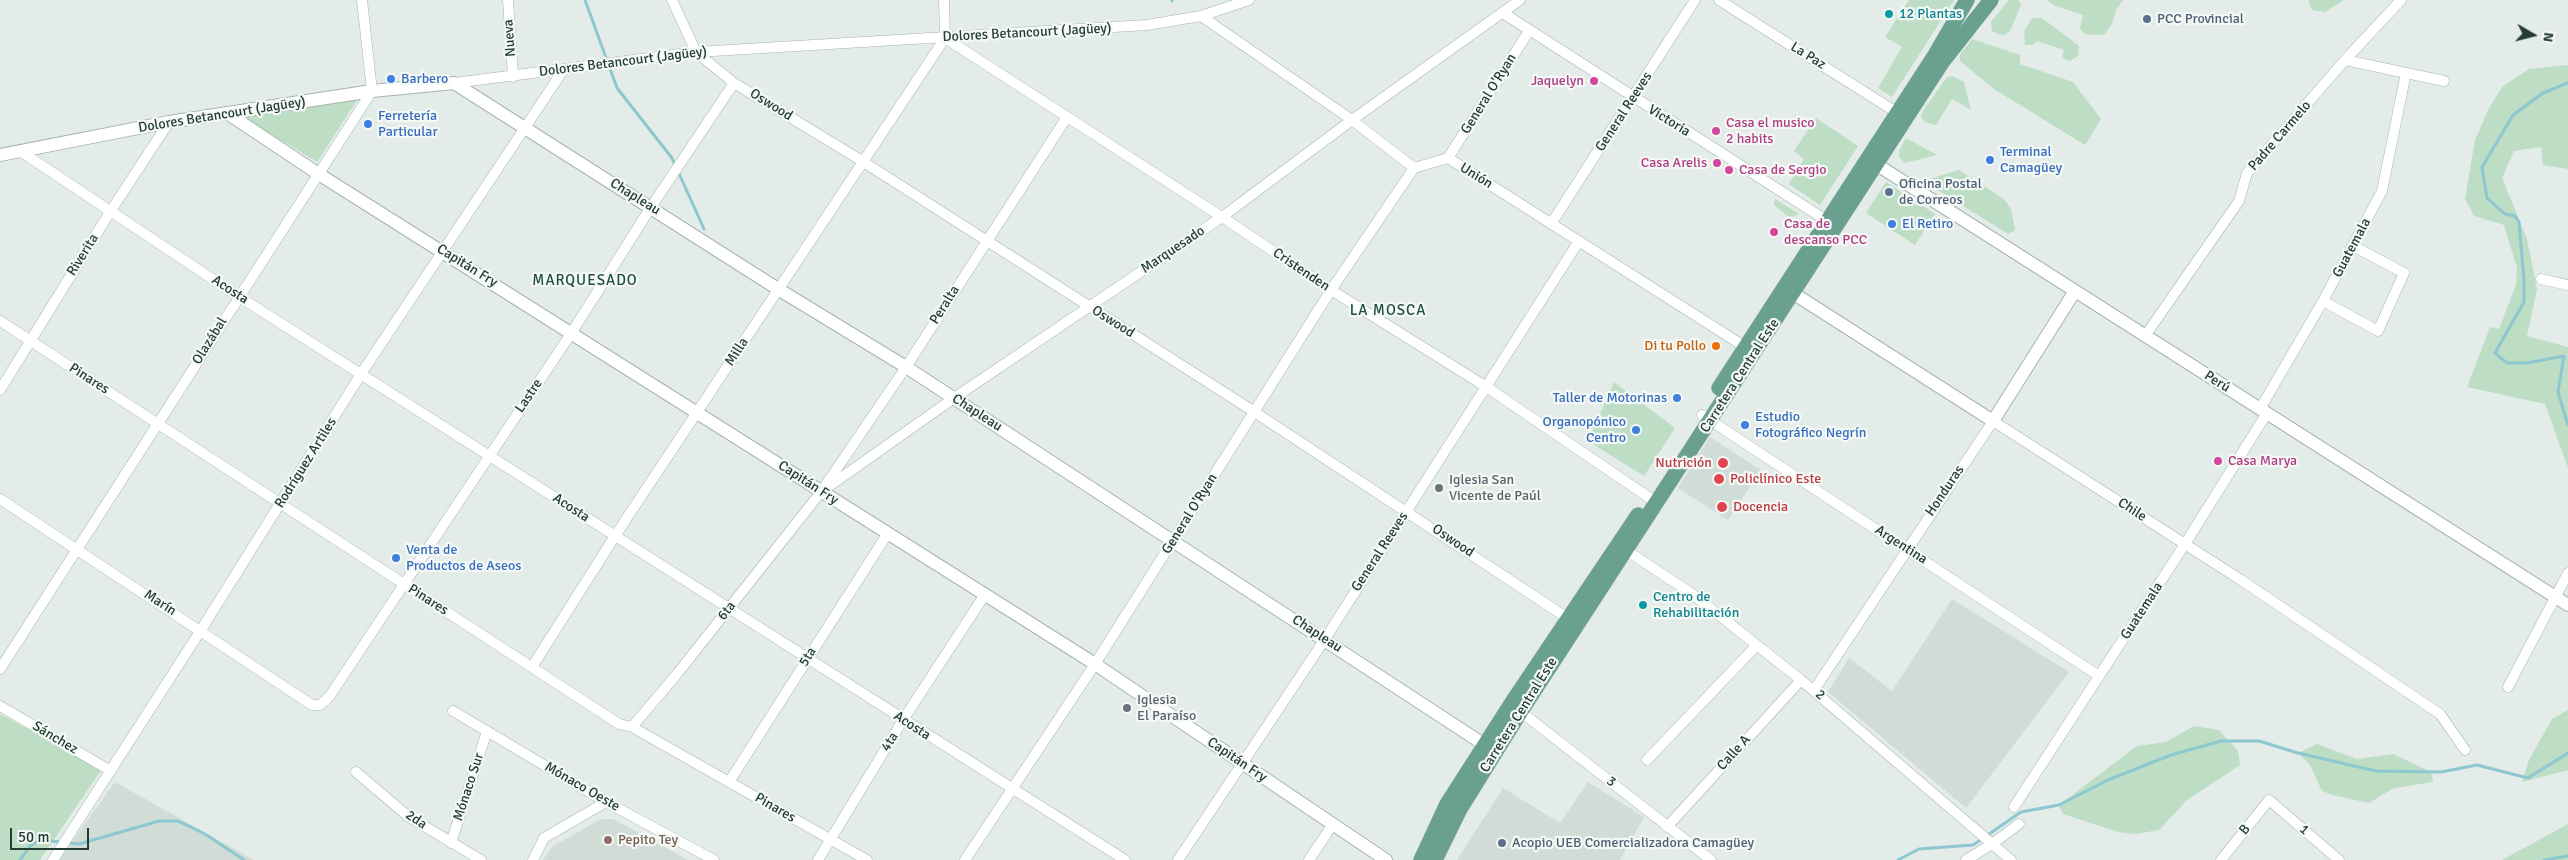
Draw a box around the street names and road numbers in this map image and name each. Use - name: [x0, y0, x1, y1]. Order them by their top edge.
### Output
- street label: Nueva: [500, 19, 520, 57]
- street label: Dolores Betancourt (Jagüey): [942, 20, 1112, 46]
- street label: La Paz: [1787, 39, 1829, 73]
- street label: Dolores Betancourt (Jagüey): [538, 43, 708, 81]
- street label: General O'Ryan: [1458, 51, 1520, 137]
- street label: General Reeves: [1592, 69, 1656, 155]
- street label: Oswood: [747, 85, 795, 125]
- street label: Dolores Betancourt (Jagüey): [137, 93, 307, 137]
- street label: Padre Carmelo: [2245, 98, 2315, 174]
- street label: Victoria: [1645, 101, 1693, 141]
- street label: Unión: [1456, 159, 1496, 193]
- street label: Chapleau: [607, 175, 663, 219]
- street label: Guatemala: [2329, 215, 2375, 281]
- street label: Marquesado: [1138, 223, 1208, 277]
- street label: Riverita: [64, 231, 102, 279]
- street label: Capitán Fry: [434, 241, 500, 291]
- street label: Cristenden: [1269, 245, 1333, 295]
- street label: Acosta: [208, 272, 252, 308]
- street label: Peralta: [927, 282, 963, 328]
- street label: Oswood: [1089, 302, 1137, 342]
- street label: Olazábal: [189, 314, 231, 368]
- street label: Carretera Central Este: [1697, 316, 1783, 436]
- street label: Milla: [722, 335, 752, 369]
- street label: Pinares: [66, 360, 112, 398]
- street label: Perú: [2201, 368, 2233, 396]
- street label: Lastre: [512, 376, 546, 416]
- street label: Chapleau: [949, 391, 1005, 435]
- street label: Rodríguez Artiles: [271, 415, 341, 511]
- street label: Capitán Fry: [775, 457, 841, 509]
- street label: Honduras: [1922, 462, 1968, 520]
- street label: General O'Ryan: [1159, 471, 1221, 557]
- street label: Acosta: [549, 490, 593, 526]
- street label: Chile: [2114, 495, 2150, 525]
- street label: General Reeves: [1348, 509, 1412, 595]
- street label: Oswood: [1429, 521, 1477, 561]
- street label: Argentina: [1872, 522, 1930, 568]
- street label: Guatemala: [2117, 579, 2167, 643]
- street label: Pinares: [405, 581, 451, 619]
- street label: Marín: [141, 586, 179, 620]
- street label: 6ta: [714, 598, 740, 624]
- street label: Chapleau: [1289, 612, 1345, 656]
- street label: 5ta: [796, 644, 820, 670]
- street label: Carretera Central Este: [1477, 654, 1561, 776]
- street label: 2: [1812, 686, 1828, 704]
- street label: Acosta: [890, 708, 934, 744]
- street label: Sánchez: [29, 718, 81, 758]
- street label: 4ta: [878, 729, 902, 755]
- street label: Calle A: [1714, 732, 1754, 774]
- street label: Capitán Fry: [1204, 734, 1270, 786]
- street label: Mónaco Sur: [450, 751, 488, 823]
- street label: Mónaco Oeste: [541, 759, 623, 815]
- street label: 3: [1603, 773, 1619, 791]
- street label: Pinares: [752, 790, 798, 826]
- street label: 2da: [402, 807, 430, 833]
- street label: B: [2236, 821, 2254, 839]
- street label: 1: [2296, 821, 2312, 839]

